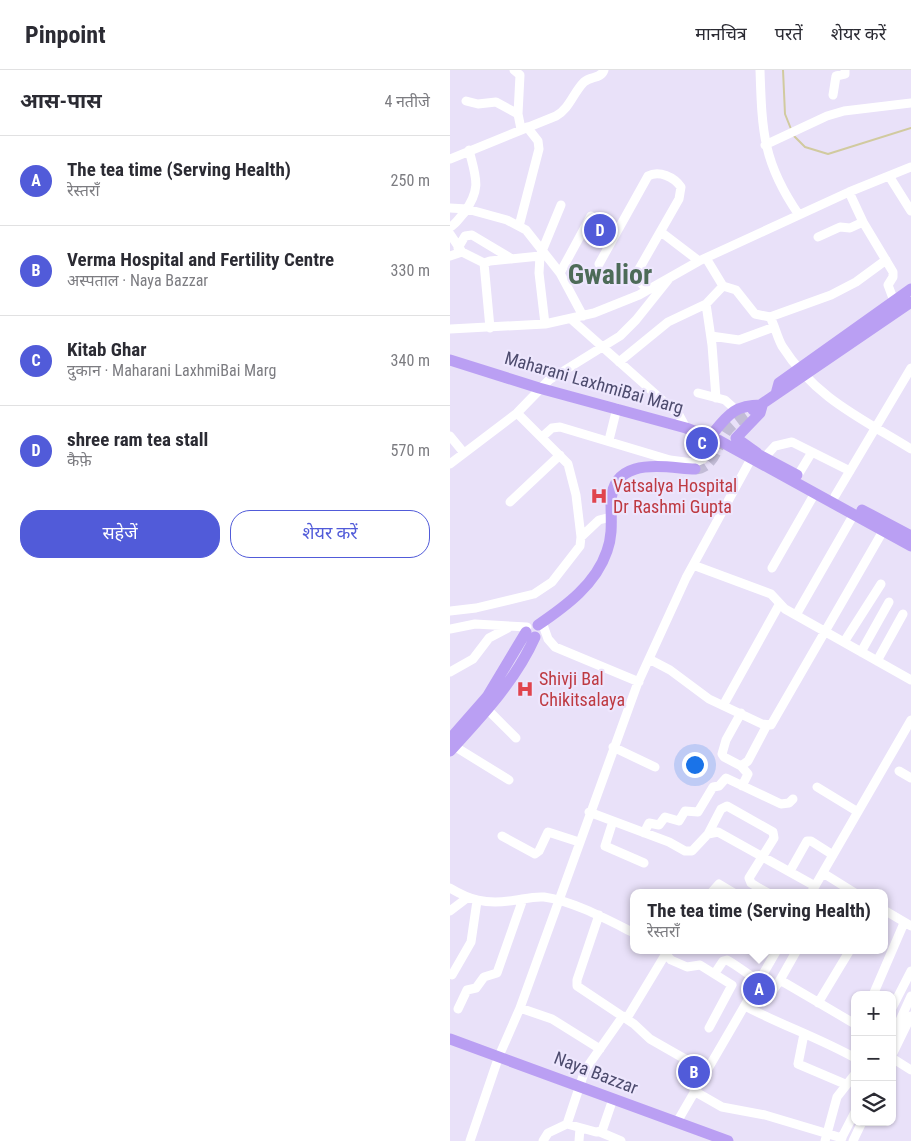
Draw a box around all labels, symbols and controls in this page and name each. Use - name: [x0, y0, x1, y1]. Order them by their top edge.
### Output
- text: Pinpoint: [25, 21, 106, 49]
- text: मानचित्र: [695, 23, 747, 44]
- text: परतें: [775, 23, 803, 44]
- text: शेयर करें: [831, 23, 886, 44]
- text: आस-पास: [20, 89, 102, 113]
- text: 4 नतीजे: [384, 92, 430, 111]
- text: The tea time (Serving Health): [67, 158, 291, 181]
- text: A: [31, 171, 41, 190]
- text: 250 m: [391, 171, 430, 190]
- text: रेस्तराँ: [67, 181, 100, 200]
- pin: D: [584, 211, 616, 249]
- text: Verma Hospital and Fertility Centre: [67, 248, 334, 271]
- district label: Gwalior: [568, 258, 652, 291]
- text: B: [32, 261, 40, 280]
- text: 330 m: [391, 261, 430, 280]
- text: अस्पताल · Naya Bazzar: [67, 271, 208, 290]
- text: Kitab Ghar: [67, 338, 147, 361]
- street label: Maharani LaxhmiBai Marg: [502, 347, 686, 418]
- text: C: [31, 351, 41, 370]
- text: 340 m: [391, 351, 430, 370]
- text: दुकान · Maharani LaxhmiBai Marg: [67, 361, 276, 380]
- pin: C: [686, 424, 718, 462]
- text: shree ram tea stall: [67, 428, 208, 451]
- text: D: [31, 441, 41, 460]
- text: 570 m: [391, 441, 430, 460]
- text: कैफ़े: [67, 451, 92, 470]
- place label: Vatsalya Hospital Dr Rashmi Gupta: [613, 475, 737, 517]
- hospital icon: Vatsalya Hospital Dr Rashmi Gupta: [589, 486, 609, 506]
- button: सहेजें: [20, 510, 220, 558]
- button: शेयर करें: [230, 510, 430, 558]
- place label: Shivji Bal Chikitsalaya: [539, 668, 625, 710]
- hospital icon: Shivji Bal Chikitsalaya: [515, 679, 535, 699]
- your location: [682, 752, 708, 778]
- popup: [630, 889, 888, 954]
- text: The tea time (Serving Health): [647, 899, 871, 922]
- text: रेस्तराँ: [647, 922, 680, 941]
- pin: A: [743, 970, 775, 1008]
- map controls: [851, 991, 896, 1126]
- button: +: [851, 991, 896, 1036]
- button: −: [851, 1036, 896, 1081]
- street label: Naya Bazzar: [551, 1047, 642, 1098]
- pin: B: [678, 1053, 710, 1091]
- button: layers: [851, 1081, 896, 1126]

